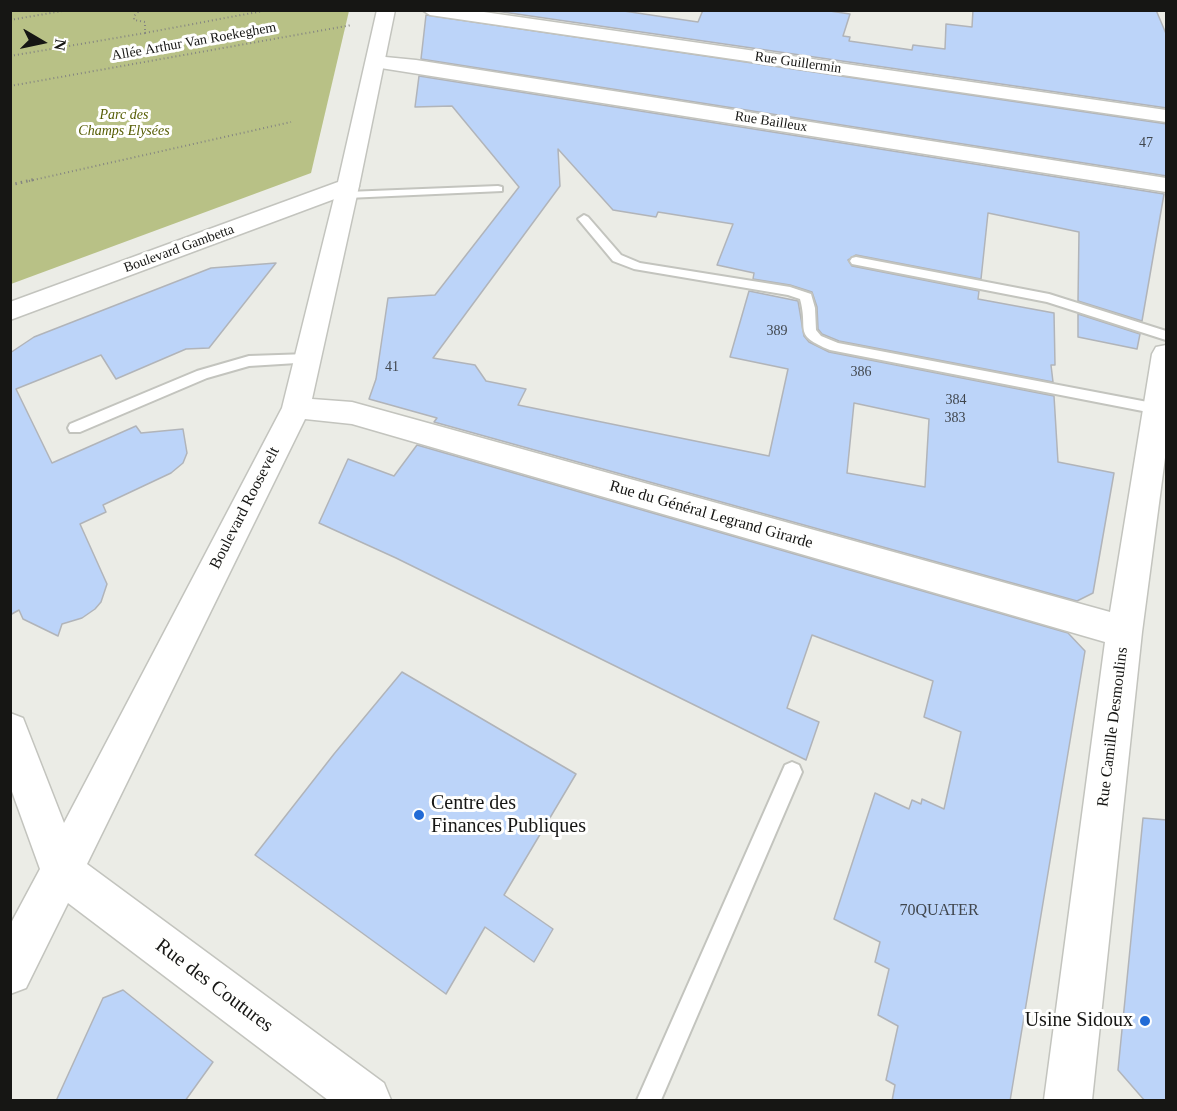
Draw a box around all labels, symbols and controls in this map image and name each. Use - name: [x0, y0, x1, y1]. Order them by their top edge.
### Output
- north arrow: [12, 12, 72, 72]
- street label: Allée Arthur Van Roekeghem: [110, 19, 278, 65]
- text: N: [51, 38, 70, 52]
- street label: Rue Guillermin: [754, 49, 842, 77]
- park label: Parc des Champs Elysées: [78, 107, 170, 140]
- street label: Rue Bailleux: [733, 108, 809, 136]
- house number: 47: [1139, 135, 1153, 151]
- street label: Boulevard Gambetta: [122, 221, 236, 277]
- house number: 389: [766, 323, 788, 339]
- house number: 41: [385, 359, 399, 375]
- house number: 386: [850, 364, 872, 380]
- house number: 384: [946, 392, 966, 408]
- house number: 383: [944, 410, 966, 426]
- street label: Boulevard Roosevelt: [206, 444, 284, 572]
- street label: Rue du Général Legrand Girarde: [607, 477, 815, 553]
- street label: Rue Camille Desmoulins: [1094, 646, 1132, 808]
- place label: Centre des Finances Publiques: [431, 792, 586, 839]
- marker: Centre des Finances Publiques: [412, 808, 426, 822]
- house number: 70QUATER: [899, 901, 979, 921]
- street label: Rue des Coutures: [150, 934, 278, 1038]
- place label: Usine Sidoux: [1025, 1009, 1133, 1033]
- marker: Usine Sidoux: [1138, 1014, 1152, 1028]

